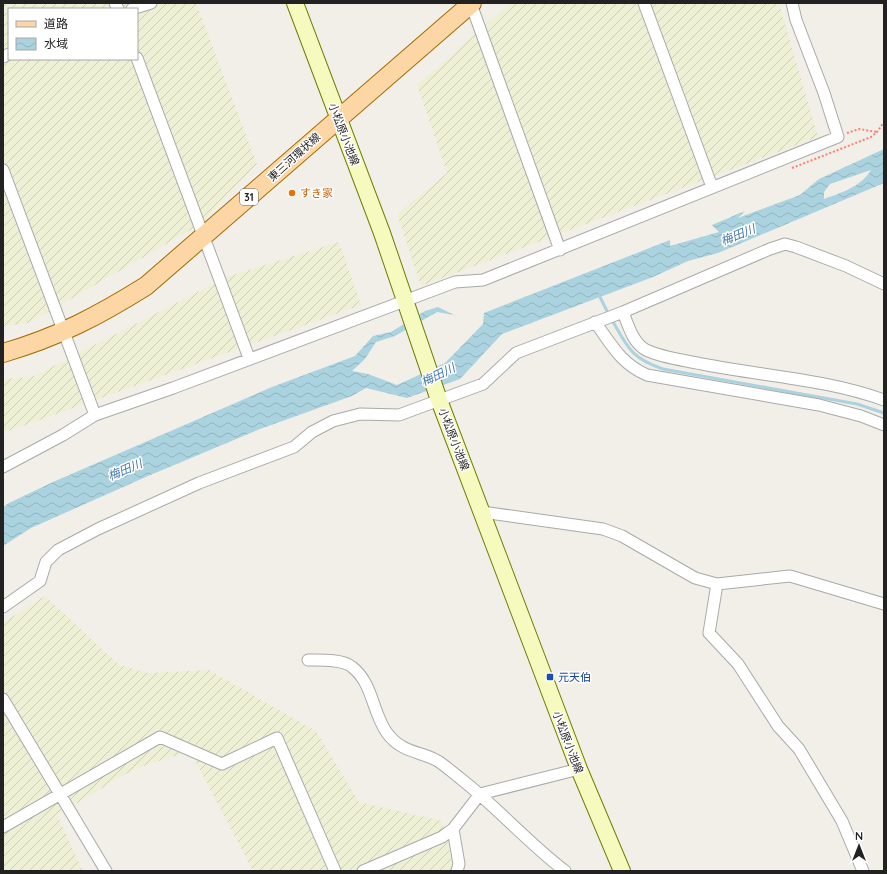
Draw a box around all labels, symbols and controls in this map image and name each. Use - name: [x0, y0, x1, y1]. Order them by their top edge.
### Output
- legend: [8, 8, 138, 60]
- text: 道路: [44, 16, 68, 31]
- text: 水域: [44, 36, 68, 51]
- street label: 小松原小池線: [326, 101, 362, 167]
- street label: 東三河環状線: [265, 130, 323, 184]
- place label: すき家: [300, 186, 333, 200]
- marker: すき家: [287, 188, 297, 198]
- road number: 31: [240, 189, 258, 205]
- water label: 梅田川: [718, 220, 759, 248]
- water label: 梅田川: [418, 359, 459, 389]
- street label: 小松原小池線: [436, 406, 472, 472]
- water label: 梅田川: [105, 455, 146, 483]
- place label: 元天伯: [558, 670, 591, 684]
- marker: 元天伯: [545, 672, 555, 682]
- street label: 小松原小池線: [550, 709, 586, 775]
- north arrow: [839, 826, 879, 866]
- text: N: [855, 829, 863, 843]

